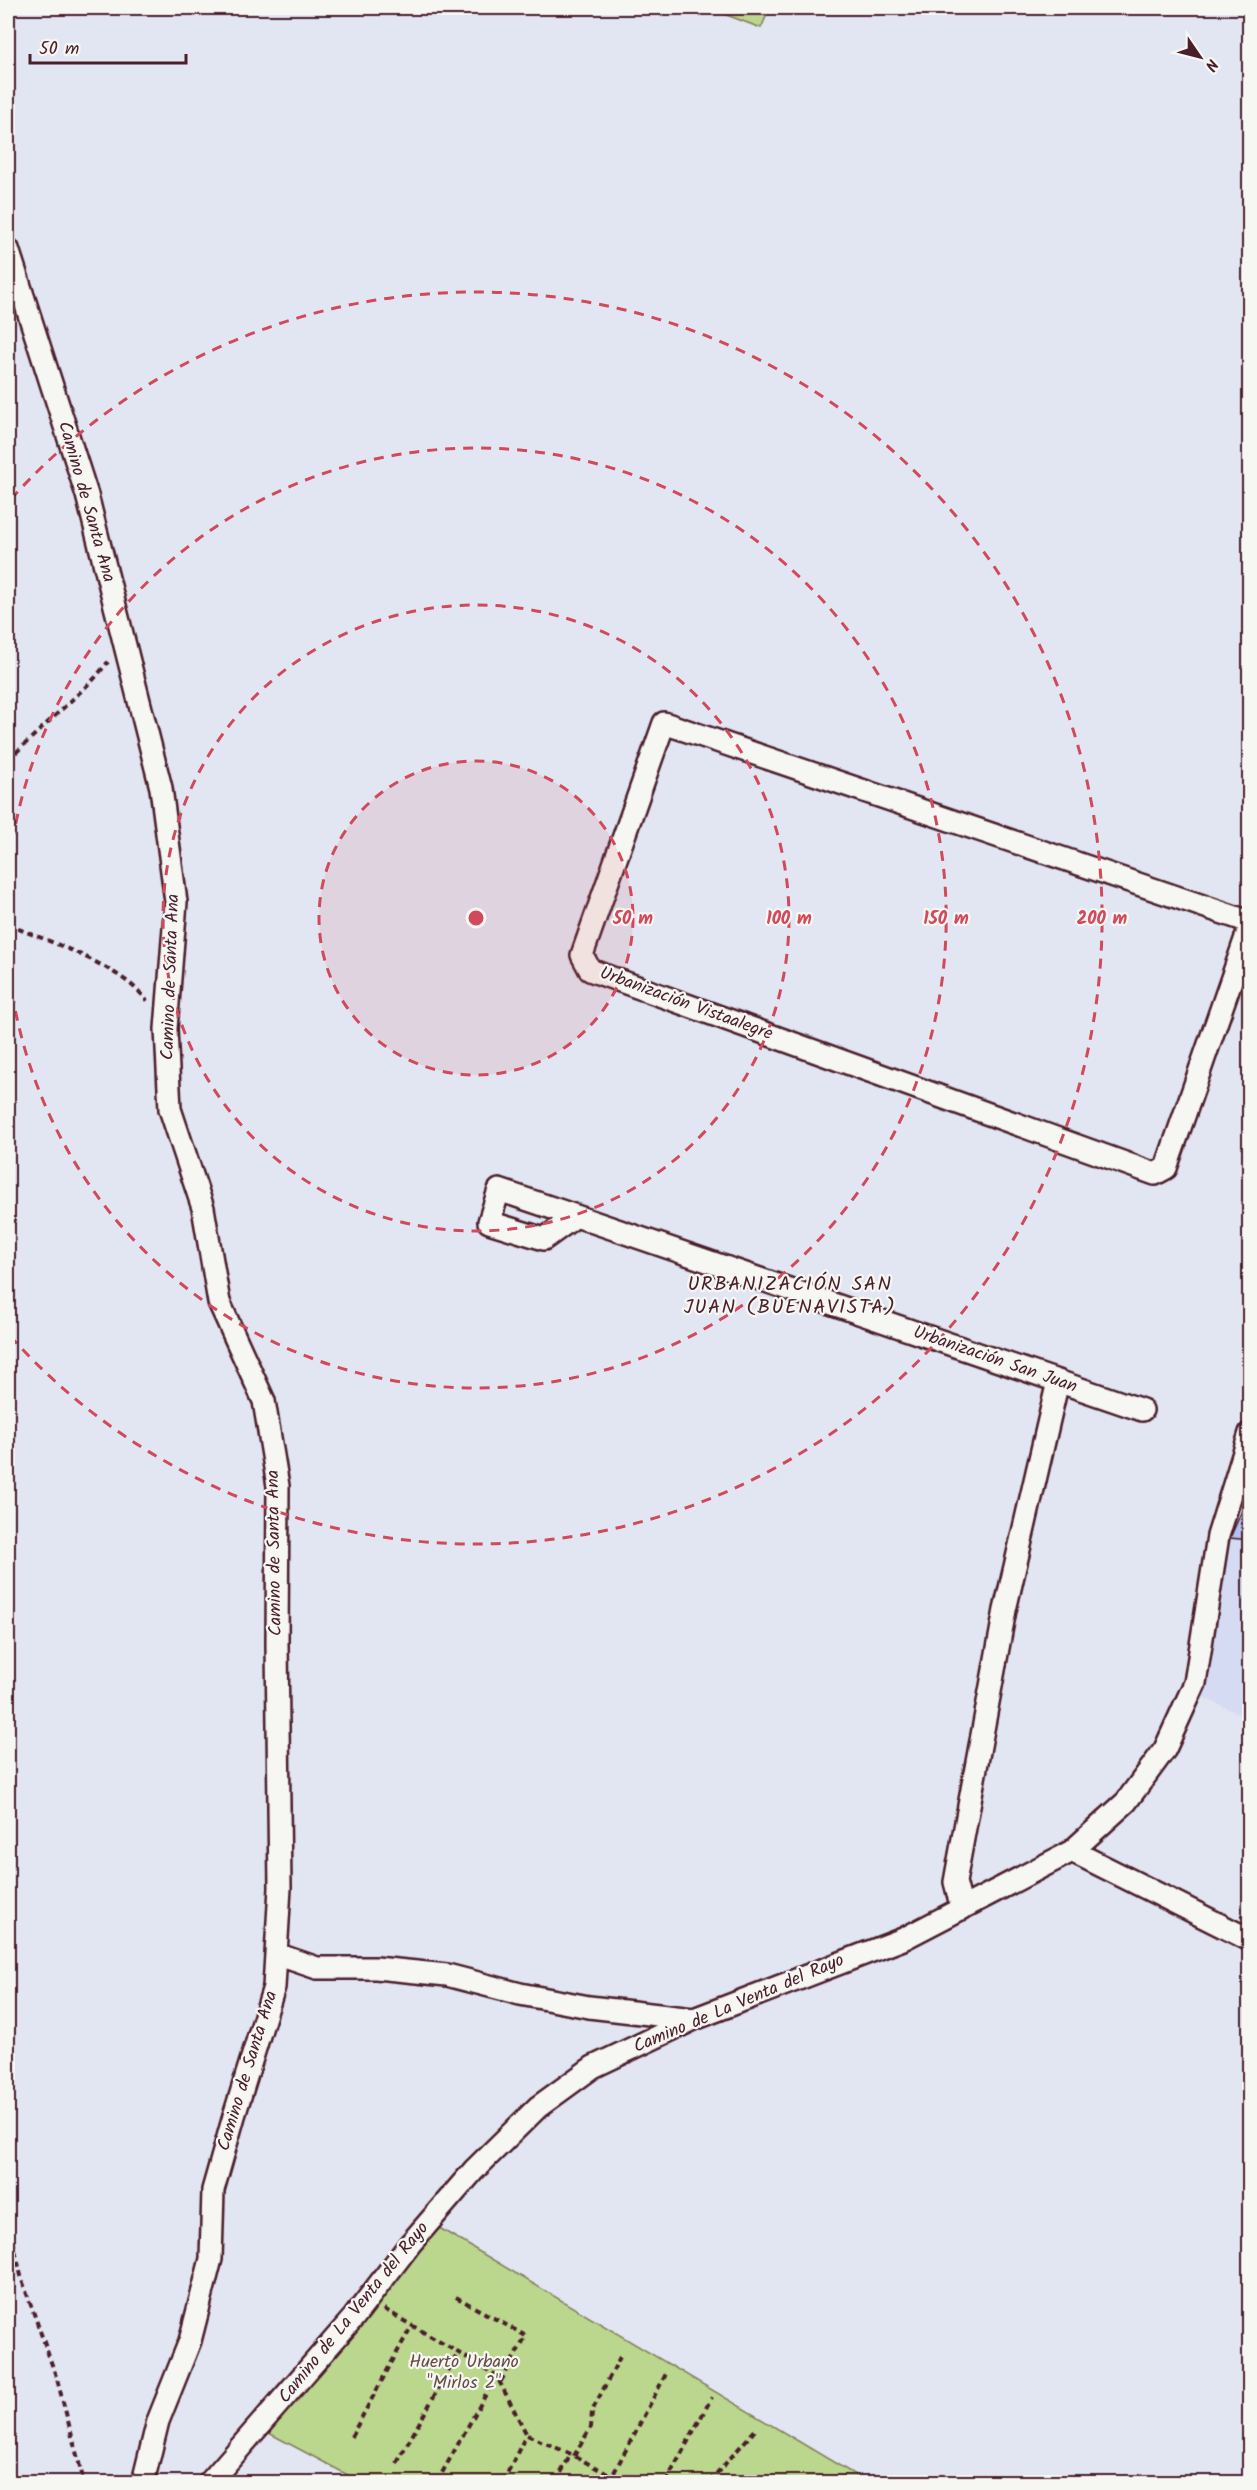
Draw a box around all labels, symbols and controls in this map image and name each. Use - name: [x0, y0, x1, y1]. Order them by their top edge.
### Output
- scale bar: [30, 27, 186, 65]
- north arrow: [1170, 27, 1230, 87]
- text: 50 m: [39, 35, 79, 64]
- text: N: [1198, 53, 1224, 76]
- street label: Camino de Santa Ana: [49, 418, 123, 586]
- street label: Camino de Santa Ana: [154, 893, 188, 1061]
- text: 50 m: [612, 905, 653, 934]
- text: 100 m: [766, 905, 812, 934]
- text: 150 m: [923, 905, 969, 934]
- text: 200 m: [1077, 905, 1128, 934]
- centre of rings: [466, 908, 486, 928]
- street label: Urbanización Vistaalegre: [595, 959, 777, 1049]
- district label: URBANIZACIÓN SAN JUAN (BUENAVISTA): [684, 1269, 896, 1324]
- street label: Urbanización San Juan: [909, 1318, 1081, 1402]
- street label: Camino de Santa Ana: [259, 1470, 291, 1636]
- street label: Camino de La Venta del Rayo: [629, 1946, 849, 2062]
- street label: Camino de Santa Ana: [210, 1987, 286, 2155]
- street label: Camino de La Venta del Rayo: [271, 2216, 437, 2410]
- park label: Huerto Urbano "Mirlos 2": [409, 2348, 519, 2398]

